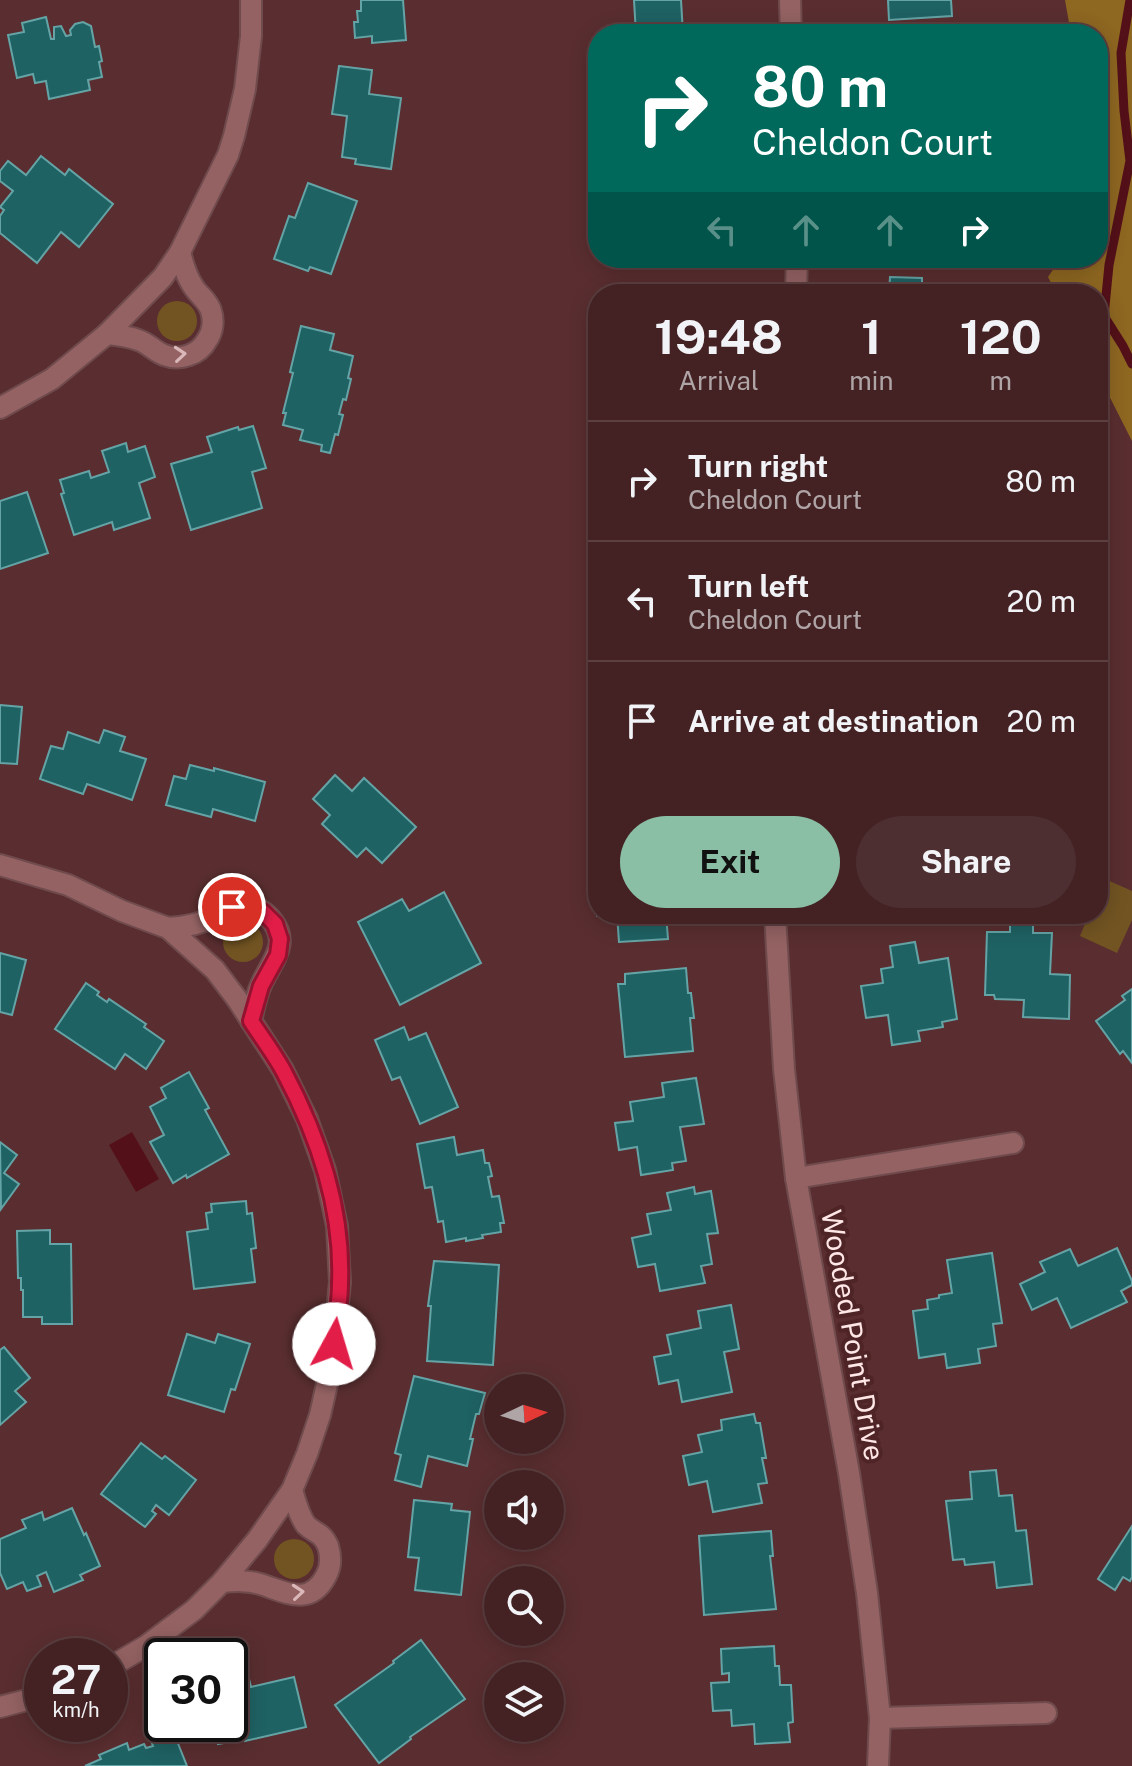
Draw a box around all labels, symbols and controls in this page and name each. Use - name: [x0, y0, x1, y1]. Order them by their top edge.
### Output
- text: 80 m: [752, 54, 888, 120]
- icon: right: [620, 56, 724, 160]
- text: Cheldon Court: [752, 121, 993, 163]
- icon: left: [700, 208, 744, 252]
- icon: ahead: [784, 208, 828, 252]
- icon: ahead: [868, 208, 912, 252]
- icon: right: [952, 208, 996, 252]
- text: 19:48: [654, 308, 783, 365]
- text: 1: [861, 308, 882, 365]
- text: 120: [960, 308, 1042, 365]
- one-way arrow: [174, 346, 187, 363]
- text: Arrival: [679, 365, 759, 396]
- text: min: [849, 365, 893, 396]
- text: m: [989, 365, 1012, 396]
- text: Turn right: [688, 448, 828, 484]
- icon: right: [620, 459, 664, 503]
- text: 80 m: [1005, 463, 1076, 499]
- text: Cheldon Court: [688, 484, 862, 515]
- text: Turn left: [688, 568, 809, 604]
- icon: left: [620, 579, 664, 623]
- text: 20 m: [1007, 583, 1076, 619]
- text: Cheldon Court: [688, 604, 862, 635]
- icon: arrive: [620, 699, 664, 743]
- text: Arrive at destination: [688, 703, 979, 739]
- text: 20 m: [1007, 703, 1076, 739]
- button: Exit: [620, 816, 840, 908]
- button: Share: [856, 816, 1076, 908]
- pin: [198, 873, 266, 941]
- icon: arrive: [210, 885, 254, 929]
- street label: Wooded Point Drive: [815, 1207, 892, 1463]
- position arrow: [292, 1302, 376, 1386]
- north arrow: [484, 1374, 564, 1454]
- map controls: [484, 1374, 564, 1742]
- button: sound: [484, 1470, 564, 1550]
- button: search: [484, 1566, 564, 1646]
- one-way arrow: [291, 1584, 304, 1601]
- speed limit sign: 30: [144, 1638, 248, 1742]
- text: 27: [51, 1656, 101, 1703]
- button: layers: [484, 1662, 564, 1742]
- text: km/h: [52, 1698, 100, 1722]

